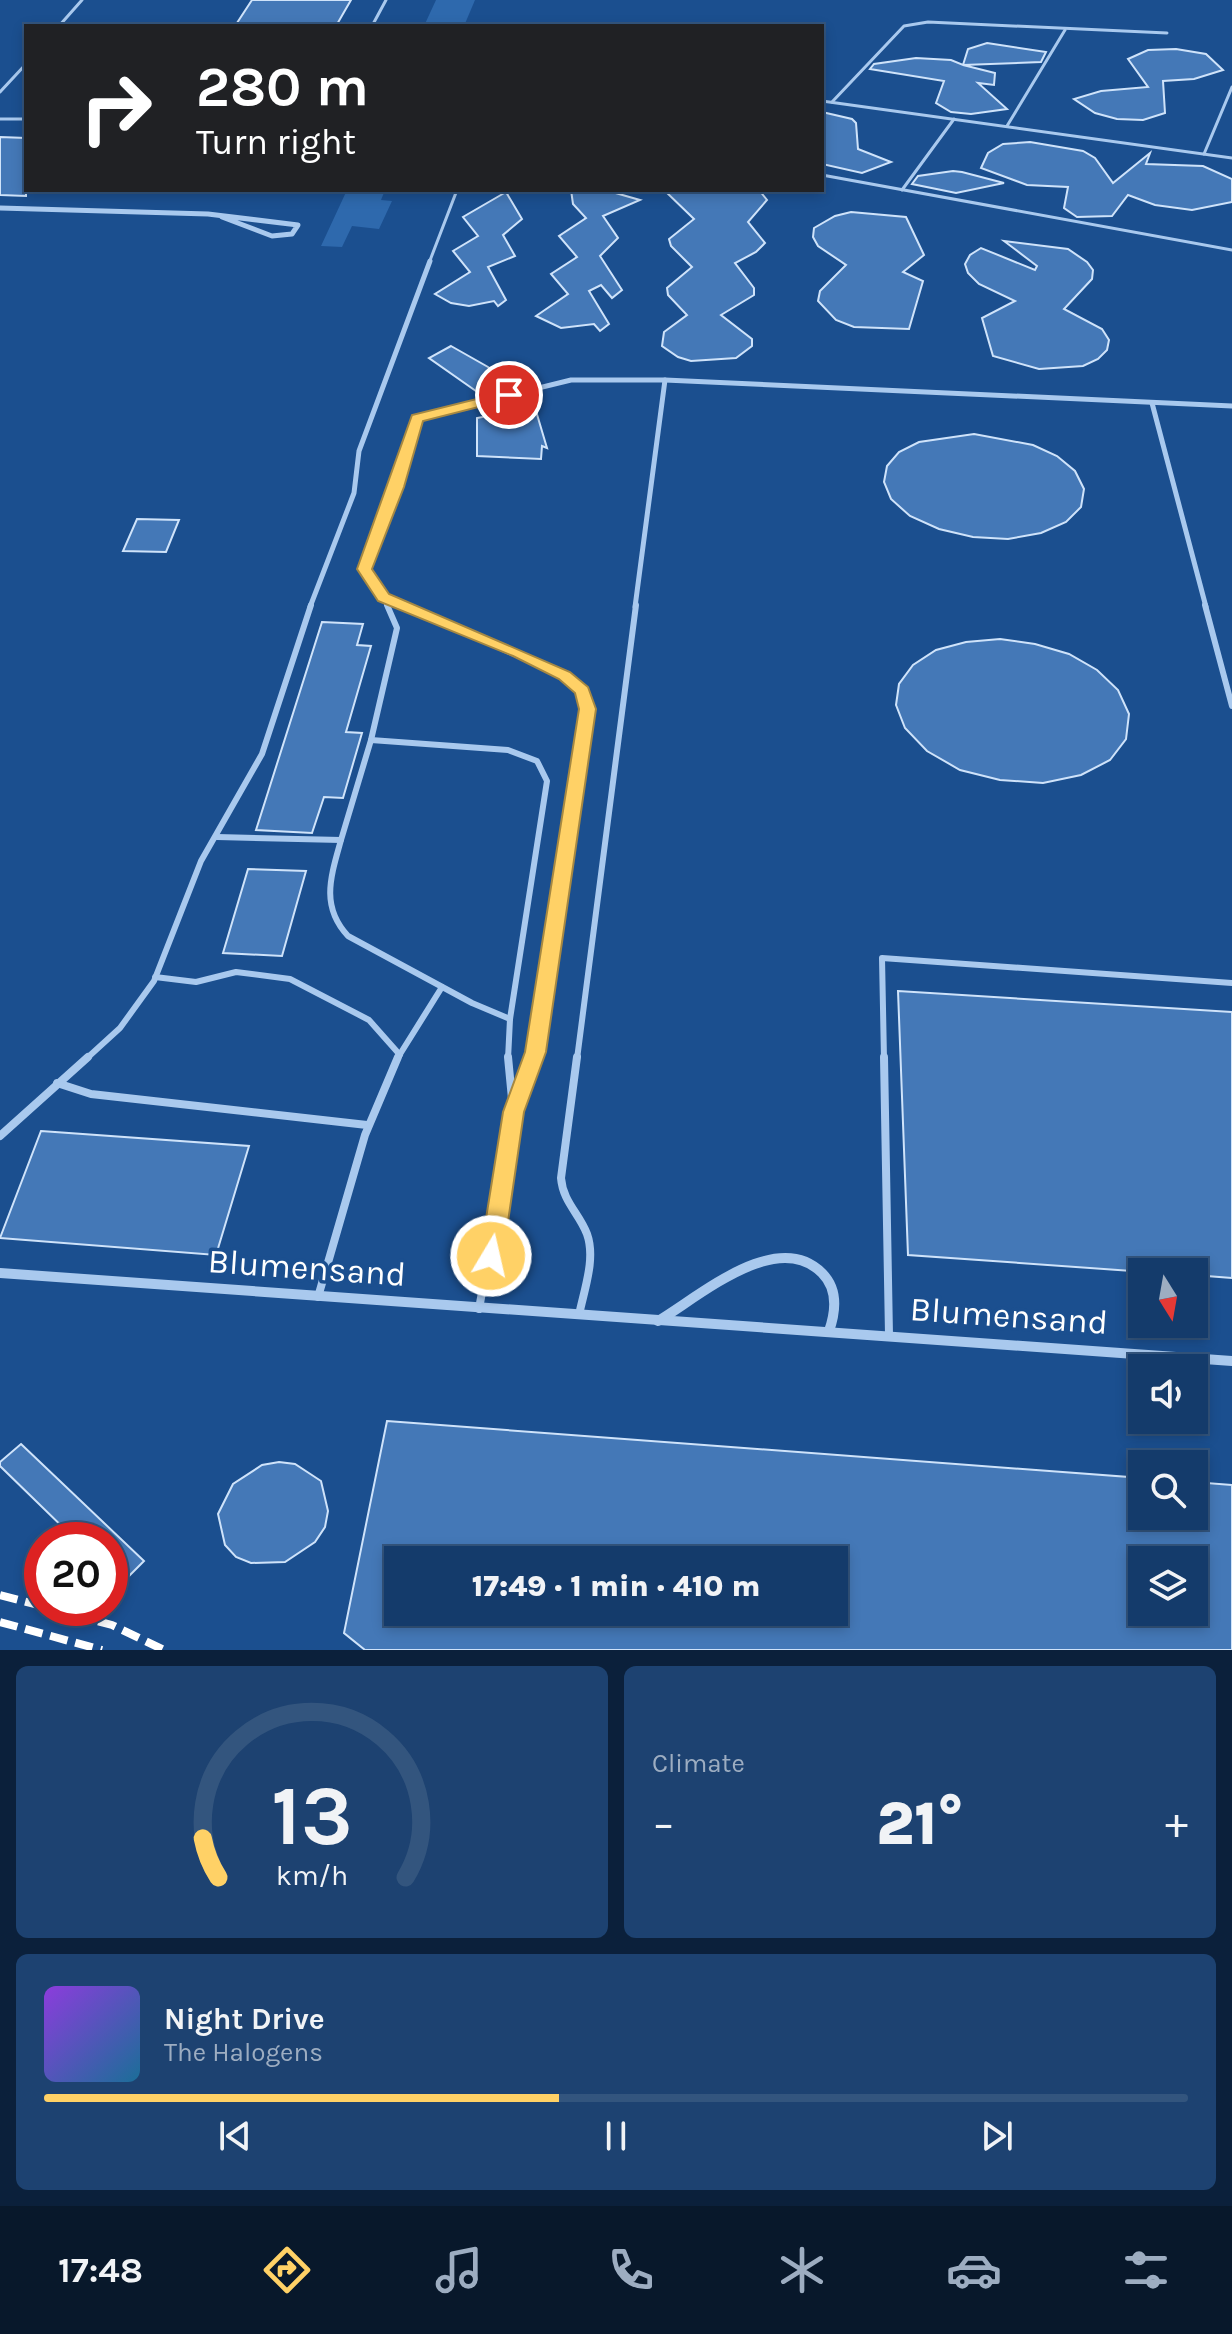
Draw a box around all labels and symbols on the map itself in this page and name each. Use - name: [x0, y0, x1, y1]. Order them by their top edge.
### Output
- pin: [475, 361, 543, 429]
- position arrow: [449, 1214, 533, 1298]
- street label: Blumensand: [207, 1241, 407, 1295]
- north arrow: [1128, 1258, 1208, 1338]
- street label: Blumensand: [909, 1289, 1109, 1343]
- speed limit sign: 20: [24, 1522, 128, 1626]

